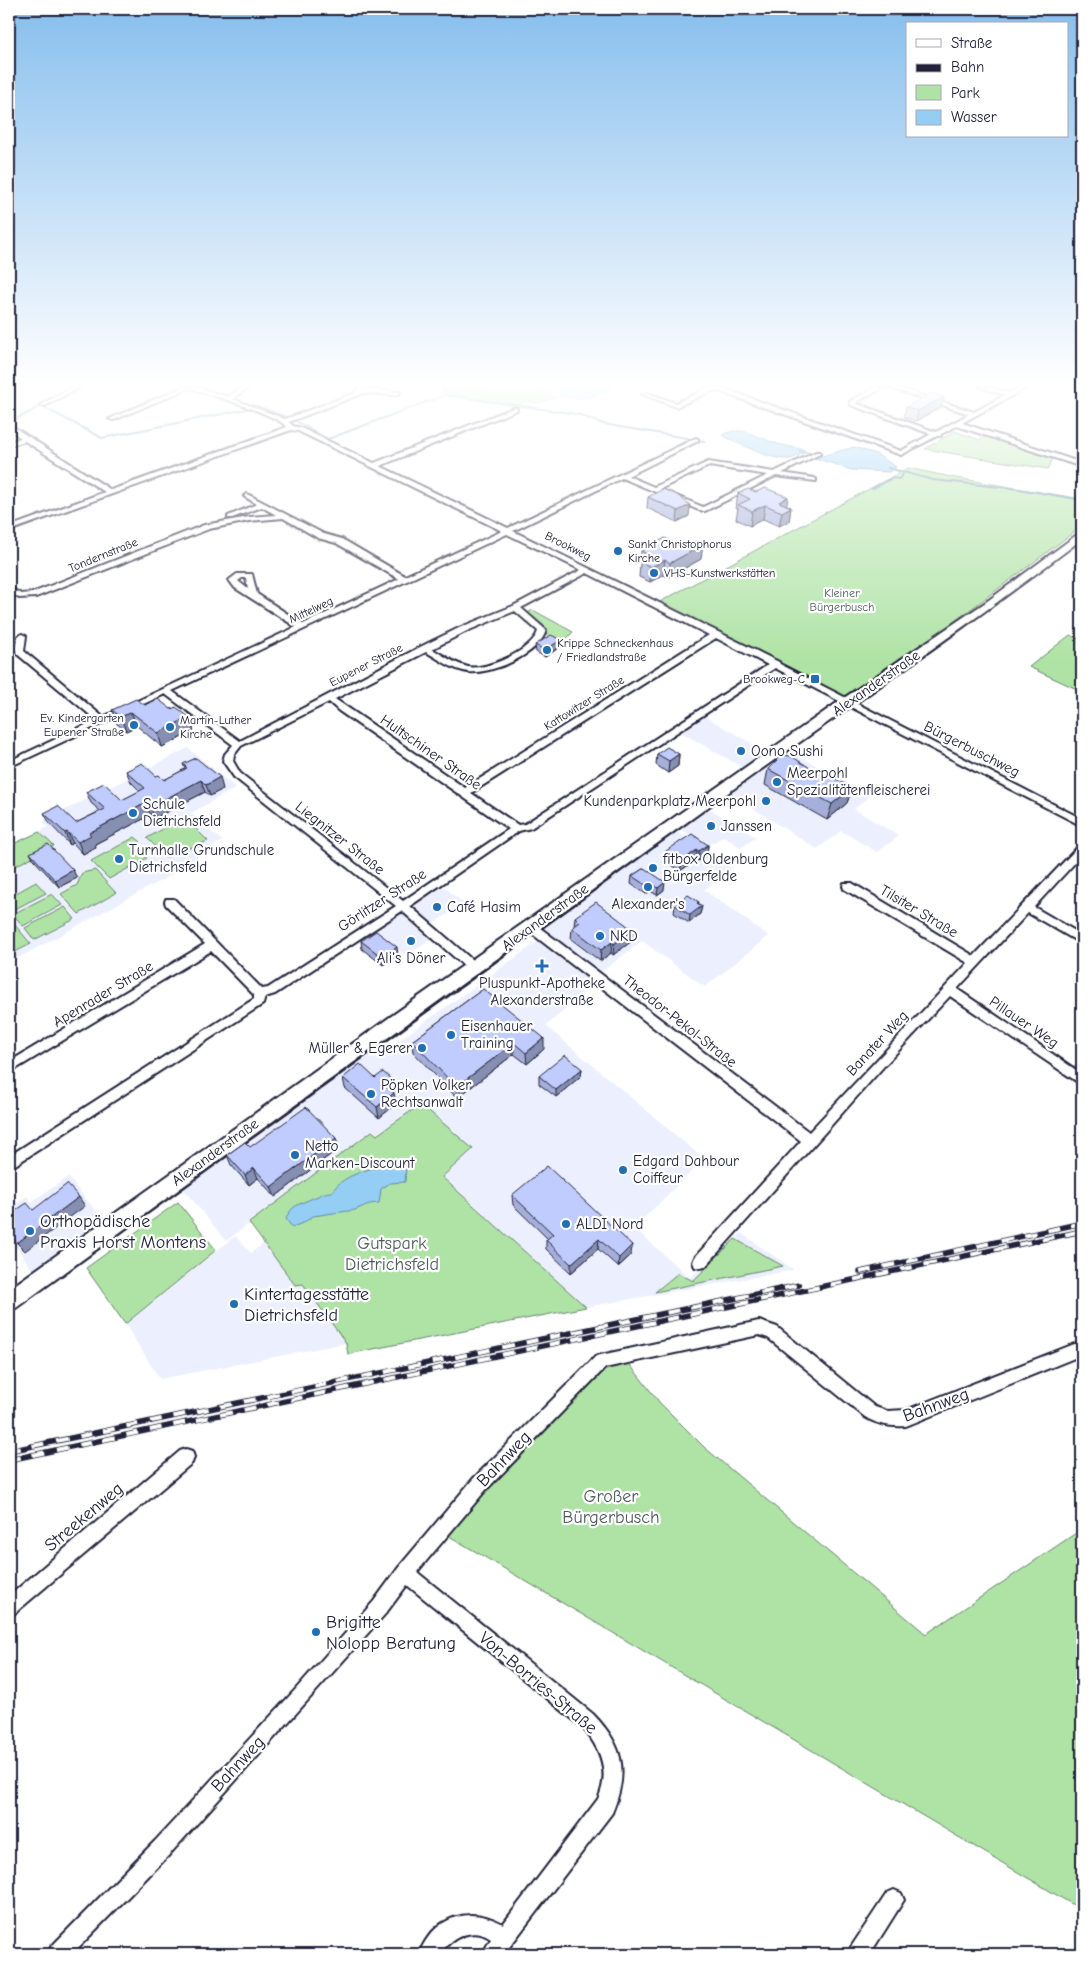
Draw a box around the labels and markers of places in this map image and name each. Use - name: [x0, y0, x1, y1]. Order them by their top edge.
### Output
- place label: Sankt Christophorus Kirche: [628, 537, 731, 565]
- marker: Sankt Christophorus Kirche: [612, 545, 624, 557]
- place label: VHS-Kunstwerkstätten: [664, 566, 775, 580]
- marker: VHS-Kunstwerkstätten: [648, 567, 660, 579]
- place label: Krippe Schneckenhaus / Friedlandstraße: [557, 636, 673, 664]
- marker: Krippe Schneckenhaus / Friedlandstraße: [541, 644, 553, 656]
- place label: Brookweg-C: [743, 672, 805, 686]
- marker: Brookweg-C: [809, 673, 821, 685]
- place label: Ev. Kindergarten Eupener Straße: [40, 711, 124, 739]
- place label: Martin-Luther Kirche: [180, 713, 251, 741]
- marker: Ev. Kindergarten Eupener Straße: [128, 719, 140, 731]
- marker: Martin-Luther Kirche: [164, 721, 176, 733]
- place label: Oono Sushi: [751, 742, 823, 760]
- marker: Oono Sushi: [735, 745, 747, 757]
- place label: Meerpohl Spezialitätenfleischerei: [787, 764, 930, 799]
- marker: Meerpohl Spezialitätenfleischerei: [771, 776, 783, 788]
- place label: Kundenparkplatz Meerpohl: [583, 792, 756, 810]
- place label: Schule Dietrichsfeld: [143, 795, 221, 830]
- marker: Kundenparkplatz Meerpohl: [760, 795, 772, 807]
- marker: Schule Dietrichsfeld: [127, 807, 139, 819]
- place label: Janssen: [721, 817, 772, 835]
- marker: Janssen: [705, 820, 717, 832]
- place label: Turnhalle Grundschule Dietrichsfeld: [129, 841, 275, 876]
- place label: fitbox Oldenburg Bürgerfelde: [662, 850, 768, 885]
- marker: Turnhalle Grundschule Dietrichsfeld: [113, 853, 125, 865]
- marker: fitbox Oldenburg Bürgerfelde: [647, 862, 659, 874]
- marker: Alexander's: [642, 881, 654, 893]
- place label: Alexander's: [612, 895, 684, 913]
- place label: Café Hasim: [447, 898, 521, 916]
- marker: Café Hasim: [431, 901, 443, 913]
- place label: NKD: [610, 927, 638, 945]
- marker: NKD: [594, 930, 606, 942]
- marker: Ali's Döner: [405, 935, 417, 947]
- place label: Ali's Döner: [377, 949, 445, 967]
- marker: Pluspunkt-Apotheke Alexanderstraße: [536, 960, 548, 972]
- place label: Pluspunkt-Apotheke Alexanderstraße: [479, 974, 605, 1009]
- place label: Eisenhauer Training: [461, 1017, 532, 1052]
- marker: Eisenhauer Training: [445, 1029, 457, 1041]
- place label: Müller & Egerer: [308, 1039, 412, 1057]
- marker: Müller & Egerer: [416, 1042, 428, 1054]
- place label: Pöpken Volker Rechtsanwalt: [381, 1076, 471, 1111]
- marker: Pöpken Volker Rechtsanwalt: [365, 1088, 377, 1100]
- place label: Netto Marken-Discount: [305, 1137, 415, 1172]
- marker: Netto Marken-Discount: [289, 1149, 301, 1161]
- place label: Edgard Dahbour Coiffeur: [633, 1152, 739, 1187]
- marker: Edgard Dahbour Coiffeur: [617, 1164, 629, 1176]
- place label: Orthopädische Praxis Horst Montens: [40, 1211, 206, 1253]
- place label: ALDI Nord: [576, 1215, 643, 1233]
- marker: ALDI Nord: [560, 1218, 572, 1230]
- marker: Orthopädische Praxis Horst Montens: [24, 1225, 36, 1237]
- place label: Kintertagesstätte Dietrichsfeld: [244, 1284, 369, 1326]
- marker: Kintertagesstätte Dietrichsfeld: [228, 1298, 240, 1310]
- place label: Brigitte Nolopp Beratung: [326, 1612, 456, 1654]
- marker: Brigitte Nolopp Beratung: [310, 1626, 322, 1638]

